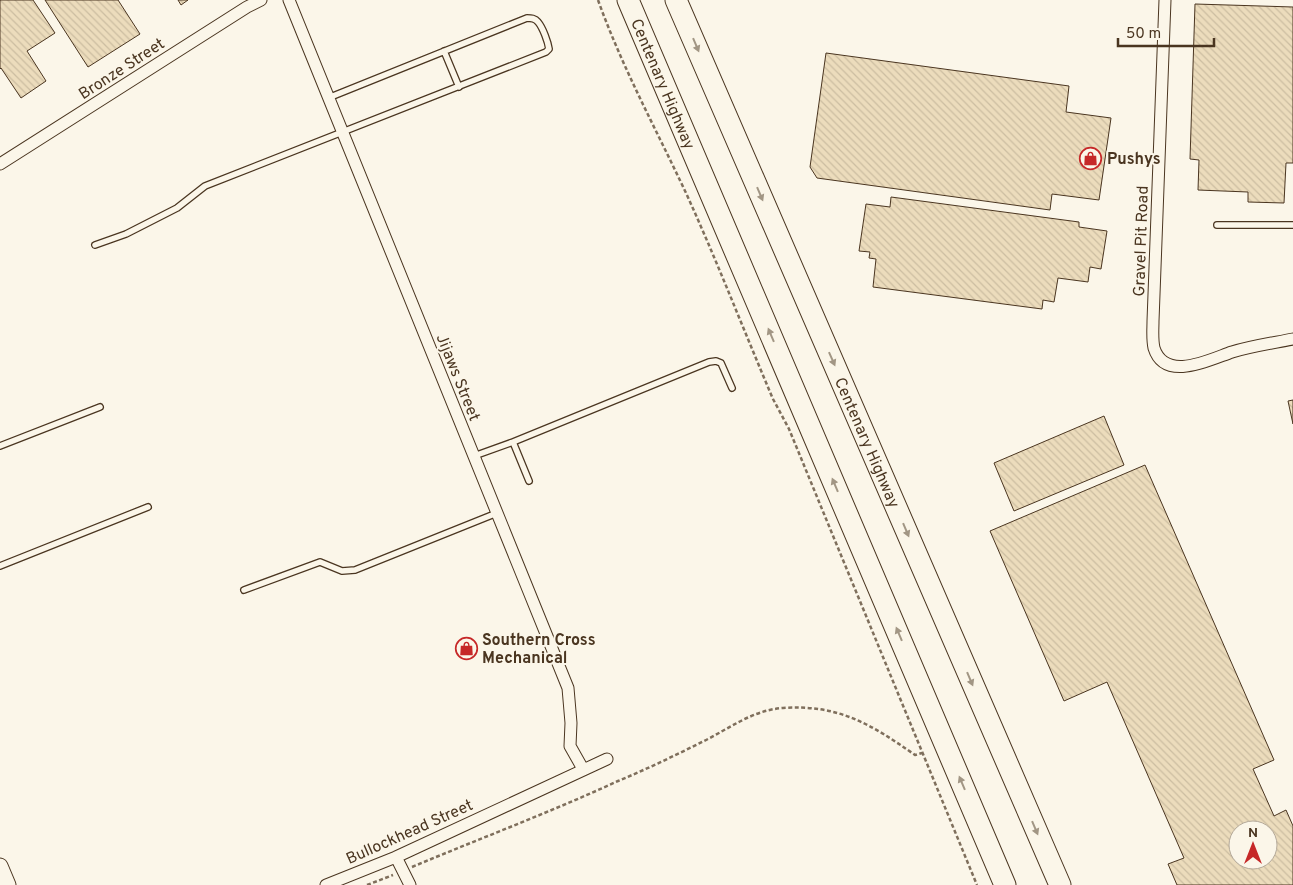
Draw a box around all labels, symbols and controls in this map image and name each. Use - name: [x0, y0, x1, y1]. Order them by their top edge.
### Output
- scale bar: [1118, 15, 1214, 47]
- street label: Centenary Highway: [625, 16, 699, 153]
- text: 50 m: [1126, 25, 1161, 44]
- street label: Bronze Street: [75, 34, 169, 105]
- one-way arrow: [692, 38, 700, 52]
- shop icon: Pushys: [1079, 146, 1103, 170]
- place label: Pushys: [1107, 150, 1161, 170]
- street label: Gravel Pit Road: [1130, 185, 1154, 297]
- one-way arrow: [756, 187, 764, 201]
- one-way arrow: [767, 328, 775, 342]
- street label: Jijaws Street: [431, 331, 484, 424]
- one-way arrow: [828, 352, 836, 366]
- street label: Centenary Highway: [829, 375, 903, 511]
- one-way arrow: [830, 477, 838, 492]
- one-way arrow: [902, 523, 910, 537]
- one-way arrow: [894, 627, 902, 641]
- place label: Southern Cross Mechanical: [482, 631, 596, 669]
- shop icon: Southern Cross Mechanical: [454, 636, 478, 660]
- one-way arrow: [967, 672, 975, 686]
- one-way arrow: [958, 776, 966, 790]
- street label: Bullockhead Street: [343, 796, 476, 870]
- north arrow: [1228, 820, 1278, 870]
- one-way arrow: [1031, 821, 1039, 835]
- text: N: [1248, 825, 1258, 842]

